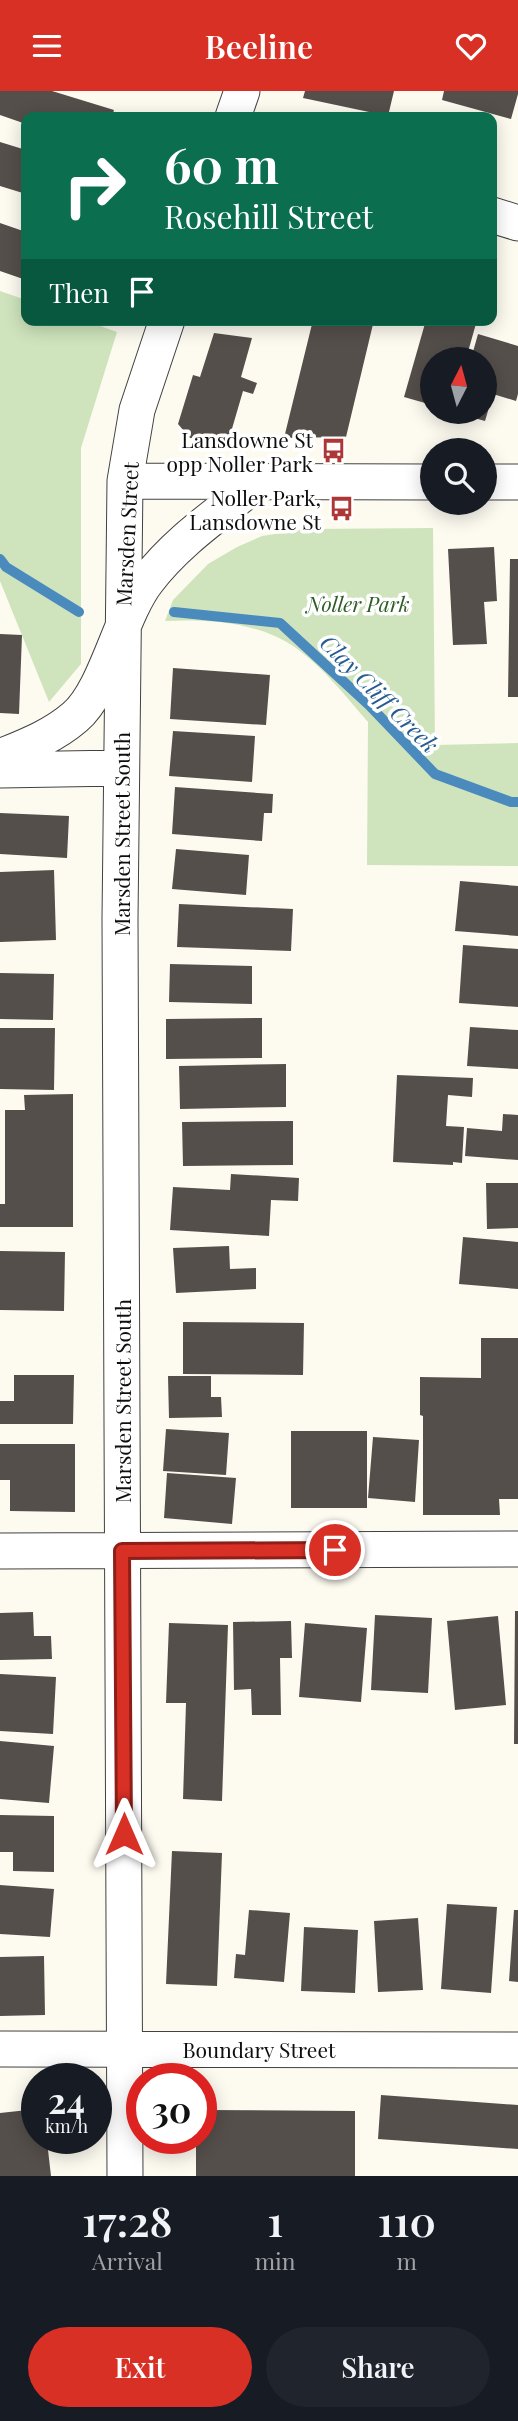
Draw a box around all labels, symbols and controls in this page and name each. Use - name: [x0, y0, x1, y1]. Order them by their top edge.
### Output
- text: Beeline: [205, 24, 313, 67]
- icon: menu: [28, 27, 66, 65]
- icon: heart: [452, 27, 490, 65]
- text: 60 m: [164, 131, 279, 196]
- icon: right: [49, 140, 140, 231]
- text: Rosehill Street: [164, 194, 373, 237]
- icon: arrive: [123, 273, 161, 311]
- text: Then: [49, 275, 109, 310]
- north arrow: [420, 347, 497, 423]
- map controls: [420, 347, 497, 515]
- place label: Lansdowne St opp Noller Park: [166, 425, 314, 477]
- bus stop icon: Lansdowne St opp Noller Park: [319, 437, 347, 465]
- button: search: [420, 438, 497, 515]
- street label: Marsden Street: [108, 461, 144, 607]
- place label: Noller Park, Lansdowne St: [189, 483, 322, 535]
- bus stop icon: Noller Park, Lansdowne St: [327, 495, 355, 523]
- park label: Noller Park: [305, 589, 410, 617]
- water label: Clay Cliff Creek: [314, 627, 446, 759]
- street label: Marsden Street South: [107, 731, 135, 936]
- street label: Marsden Street South: [108, 1298, 136, 1503]
- pin: [305, 1520, 365, 1580]
- icon: arrive: [316, 1531, 354, 1569]
- position arrow: [87, 1797, 161, 1871]
- street label: Boundary Street: [183, 2035, 336, 2063]
- speed limit sign: 30: [126, 2063, 217, 2154]
- text: 24: [48, 2076, 85, 2123]
- text: km/h: [45, 2114, 88, 2138]
- text: 17:28: [82, 2192, 173, 2248]
- text: 1: [267, 2192, 283, 2248]
- text: 110: [378, 2192, 436, 2248]
- text: Arrival: [92, 2245, 163, 2276]
- text: min: [255, 2245, 296, 2276]
- text: m: [397, 2245, 417, 2276]
- button: Exit: [28, 2327, 252, 2407]
- button: Share: [266, 2327, 490, 2407]

